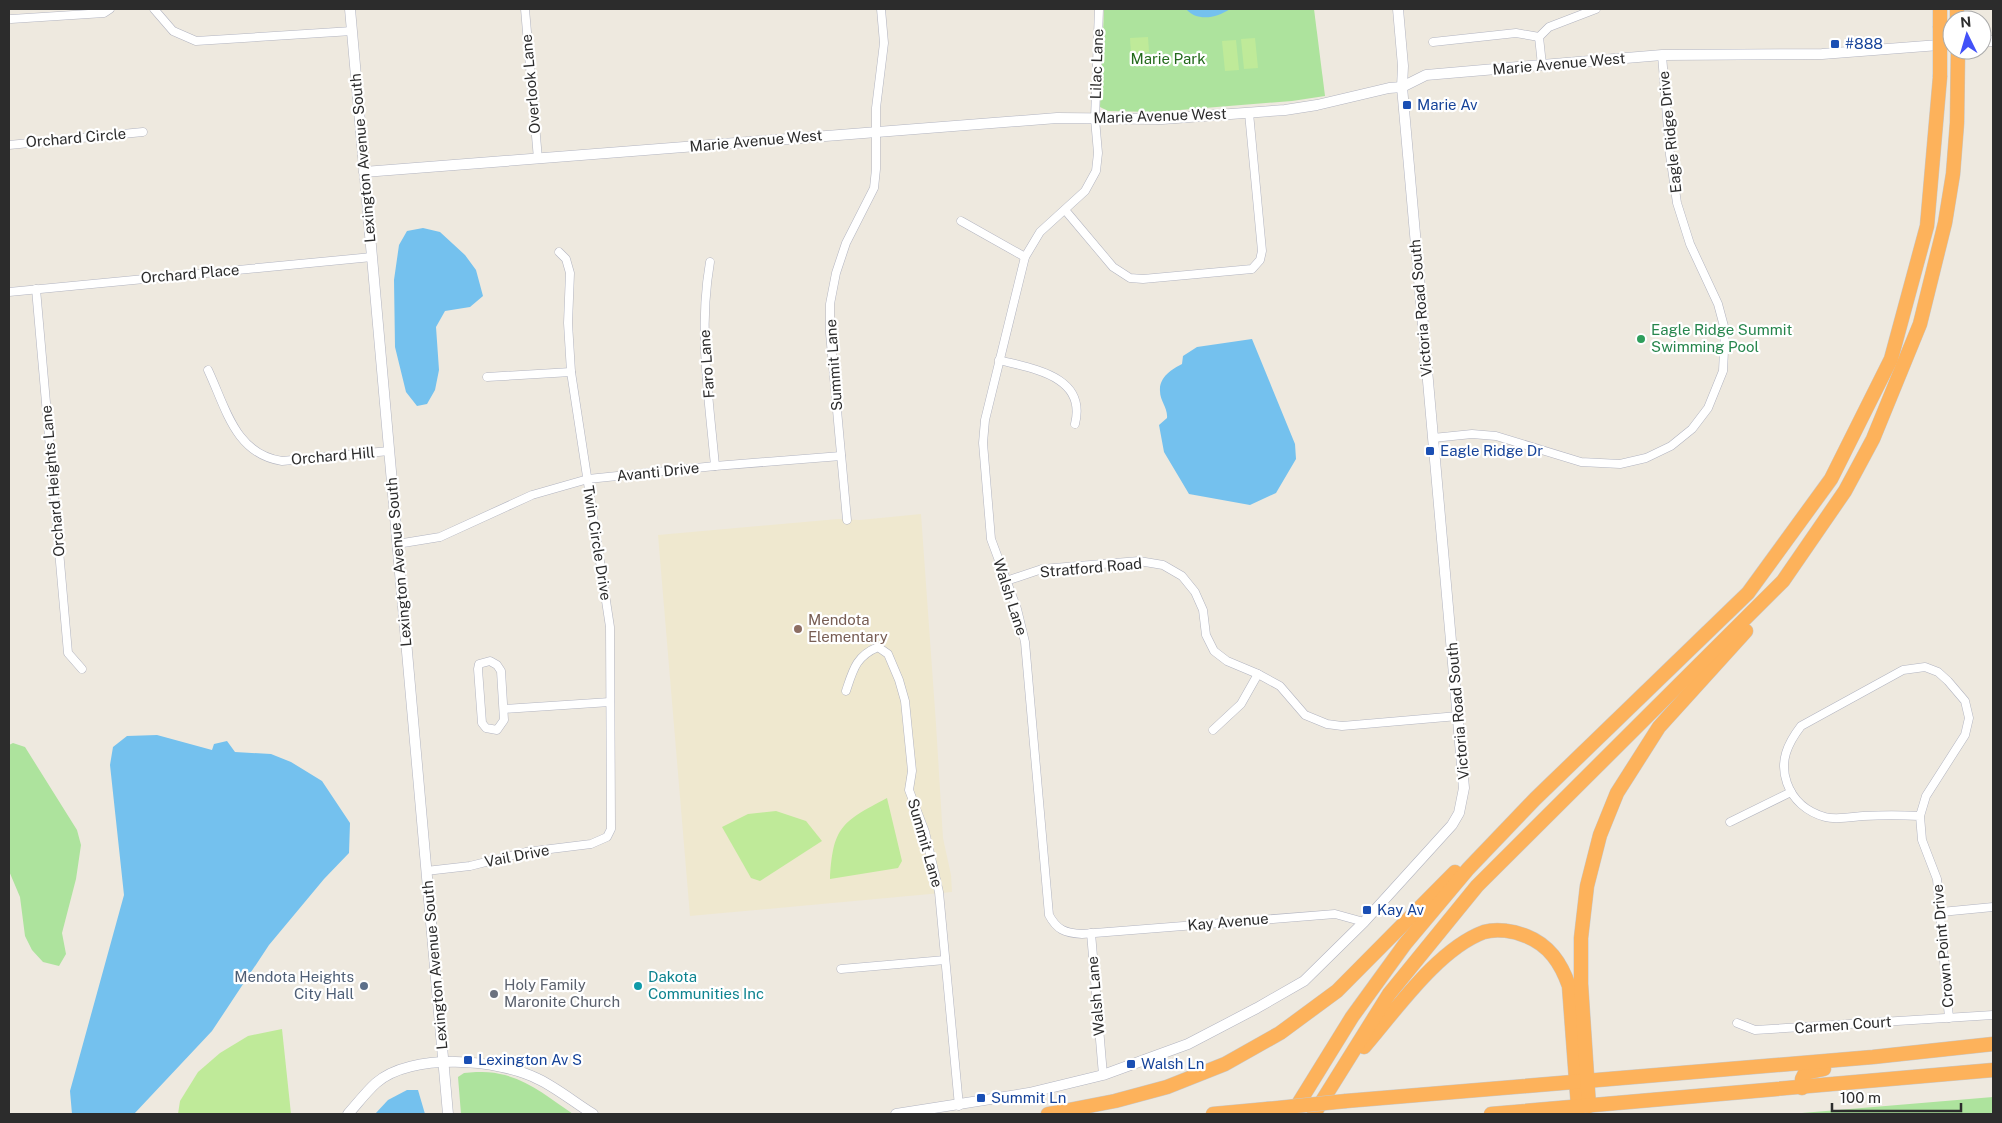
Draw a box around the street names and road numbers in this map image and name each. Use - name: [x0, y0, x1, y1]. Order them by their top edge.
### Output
- street label: Lilac Lane: [1087, 28, 1106, 100]
- street label: Overlook Lane: [518, 34, 543, 135]
- street label: Marie Avenue West: [1492, 49, 1626, 78]
- street label: Eagle Ridge Drive: [1655, 70, 1684, 194]
- street label: Lexington Avenue South: [347, 73, 378, 243]
- street label: Marie Avenue West: [1093, 105, 1227, 126]
- street label: Orchard Circle: [25, 125, 127, 150]
- street label: Marie Avenue West: [689, 126, 823, 155]
- street label: Victoria Road South: [1406, 239, 1435, 378]
- street label: Orchard Place: [140, 261, 240, 286]
- street label: Summit Lane: [822, 319, 845, 411]
- street label: Faro Lane: [696, 329, 717, 399]
- street label: Orchard Heights Lane: [37, 405, 68, 558]
- street label: Orchard Hill: [290, 443, 376, 468]
- street label: Avanti Drive: [616, 459, 700, 484]
- street label: Lexington Avenue South: [383, 477, 414, 647]
- street label: Twin Circle Drive: [580, 484, 615, 602]
- street label: Stratford Road: [1039, 555, 1143, 580]
- street label: Walsh Lane: [990, 556, 1031, 638]
- street label: Victoria Road South: [1443, 642, 1472, 781]
- street label: Summit Lane: [905, 796, 946, 889]
- street label: Vail Drive: [483, 841, 551, 870]
- street label: Lexington Avenue South: [419, 880, 450, 1050]
- street label: Crown Point Drive: [1929, 884, 1956, 1008]
- street label: Kay Avenue: [1187, 909, 1269, 934]
- street label: Walsh Lane: [1084, 955, 1107, 1037]
- street label: Carmen Court: [1794, 1013, 1892, 1036]

